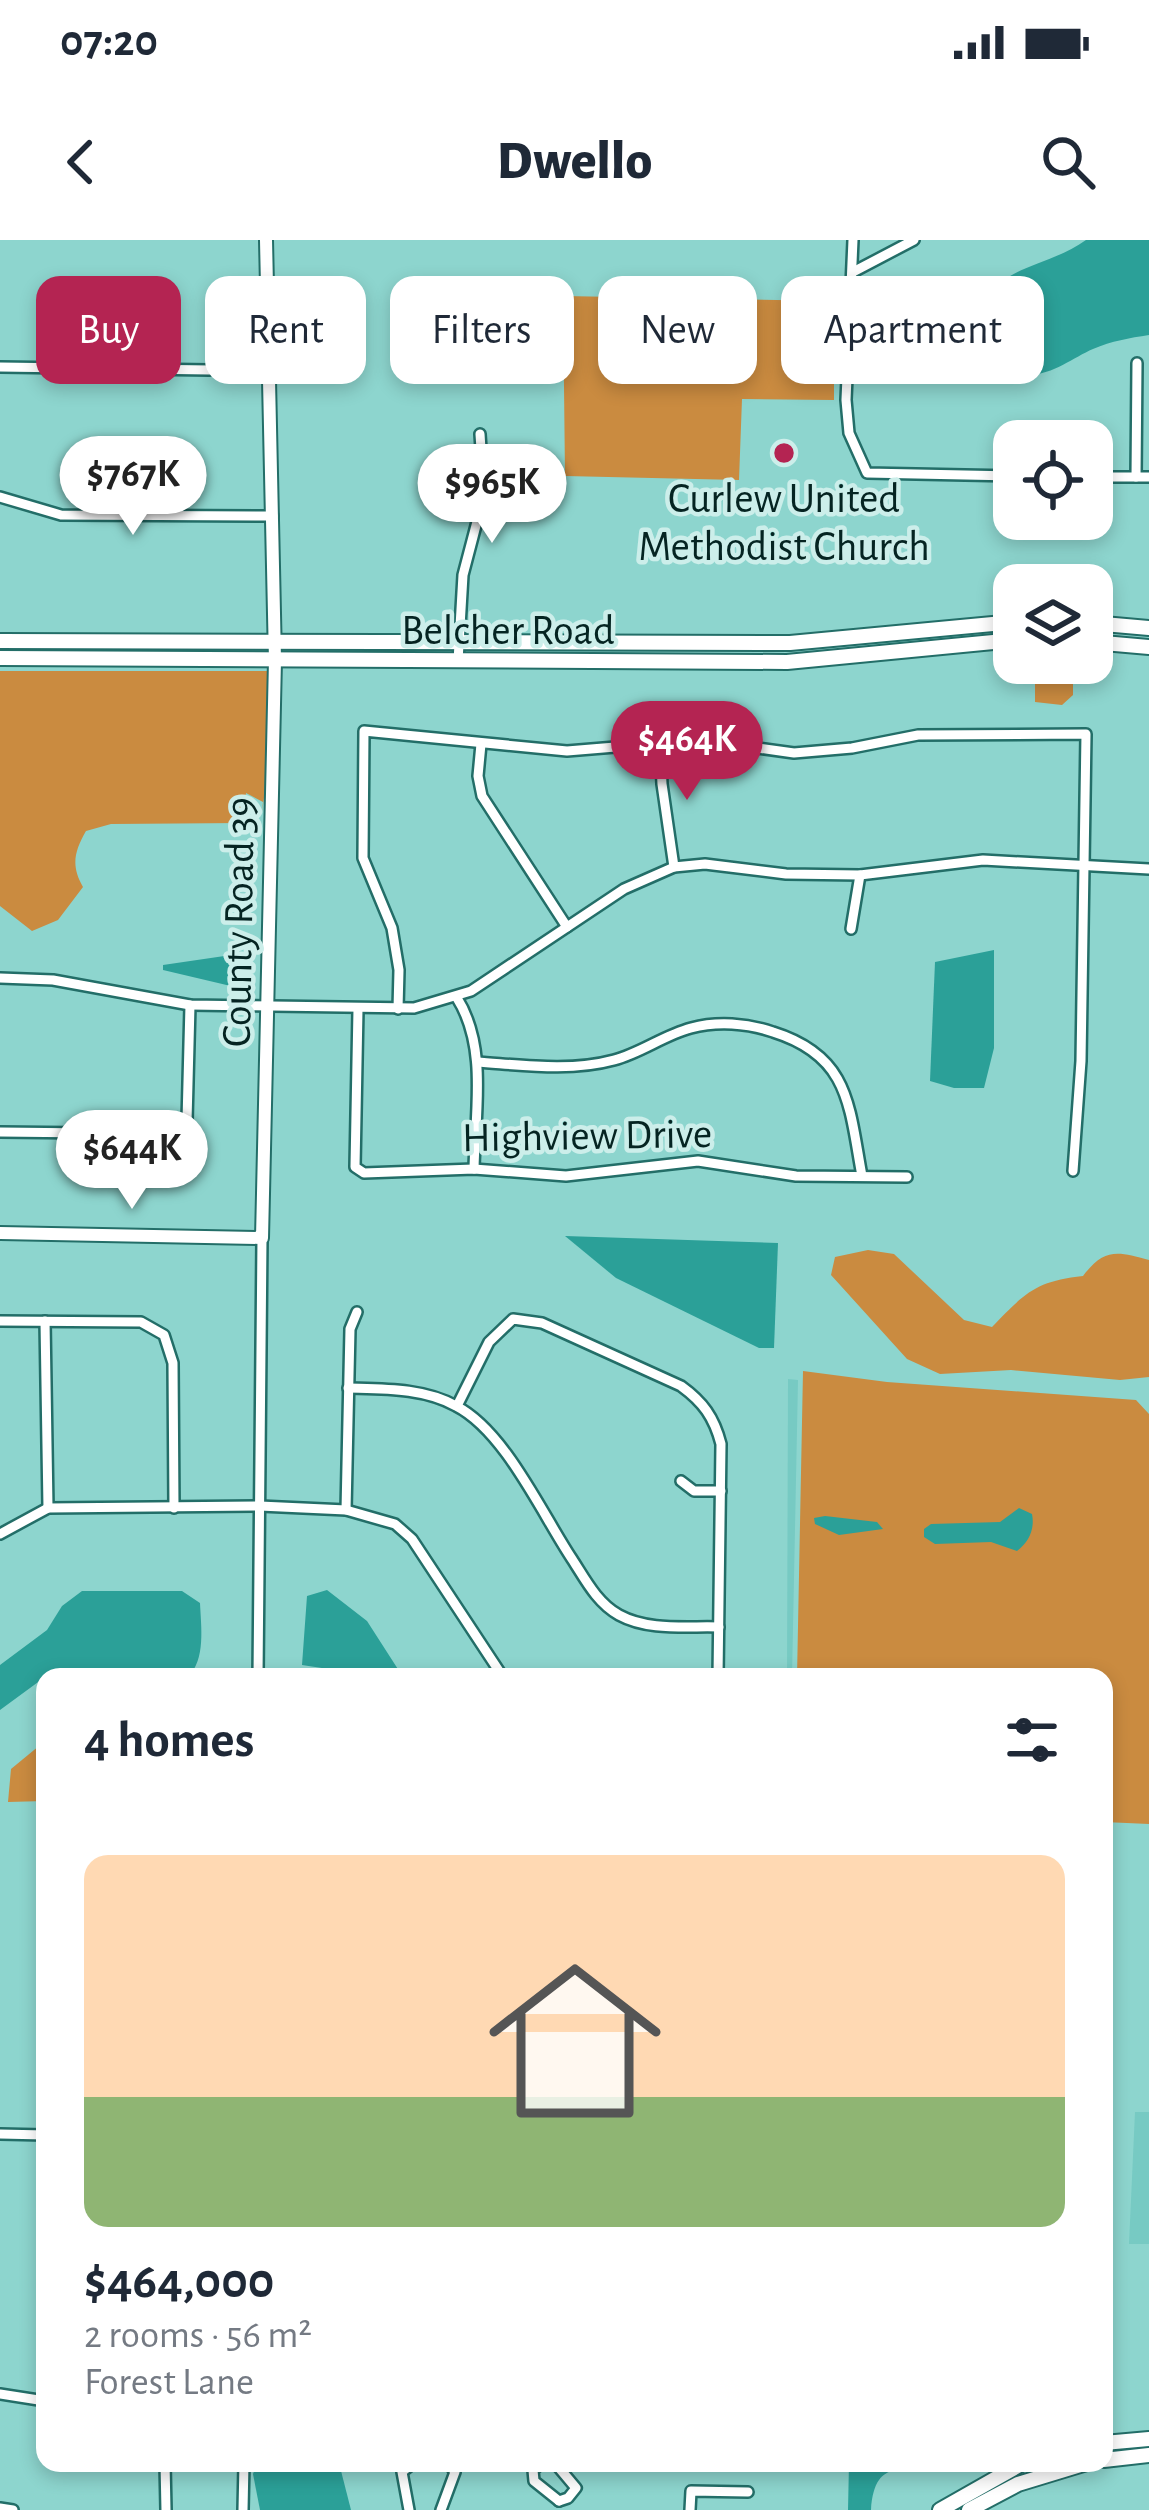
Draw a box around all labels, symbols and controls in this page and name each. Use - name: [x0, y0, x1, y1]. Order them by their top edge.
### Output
- text: 07:20: [60, 19, 158, 64]
- icon: back: [48, 129, 114, 195]
- icon: search: [1035, 129, 1101, 195]
- text: Dwello: [497, 135, 652, 189]
- chip: Buy: [36, 276, 181, 384]
- chip: Rent: [205, 276, 366, 384]
- chip: Filters: [390, 276, 574, 384]
- chip: New: [598, 276, 757, 384]
- chip: Apartment: [781, 276, 1044, 384]
- map controls: [993, 420, 1113, 684]
- button: locate: [993, 420, 1113, 540]
- pin: $767K: [49, 436, 217, 538]
- marker: Curlew United Methodist Church: [771, 440, 797, 466]
- pin: $965K: [408, 444, 576, 546]
- text: $767K: [87, 455, 179, 494]
- text: $965K: [445, 463, 539, 502]
- place label: Curlew United Methodist Church: [638, 478, 930, 568]
- button: layers: [993, 564, 1113, 684]
- street label: Belcher Road: [401, 610, 615, 652]
- pin: $464K: [603, 701, 771, 803]
- text: $464K: [638, 720, 736, 759]
- street label: County Road 39: [216, 797, 262, 1047]
- pin: $644K: [48, 1110, 216, 1212]
- street label: Highview Drive: [462, 1113, 713, 1159]
- text: $644K: [83, 1129, 181, 1168]
- icon: filters: [999, 1707, 1065, 1773]
- text: 4 homes: [84, 1715, 254, 1766]
- icon: home: [467, 1933, 683, 2149]
- text: $464,000: [84, 2256, 274, 2307]
- text: 2 rooms · 56 m²: [84, 2316, 312, 2355]
- text: Forest Lane: [84, 2363, 254, 2402]

